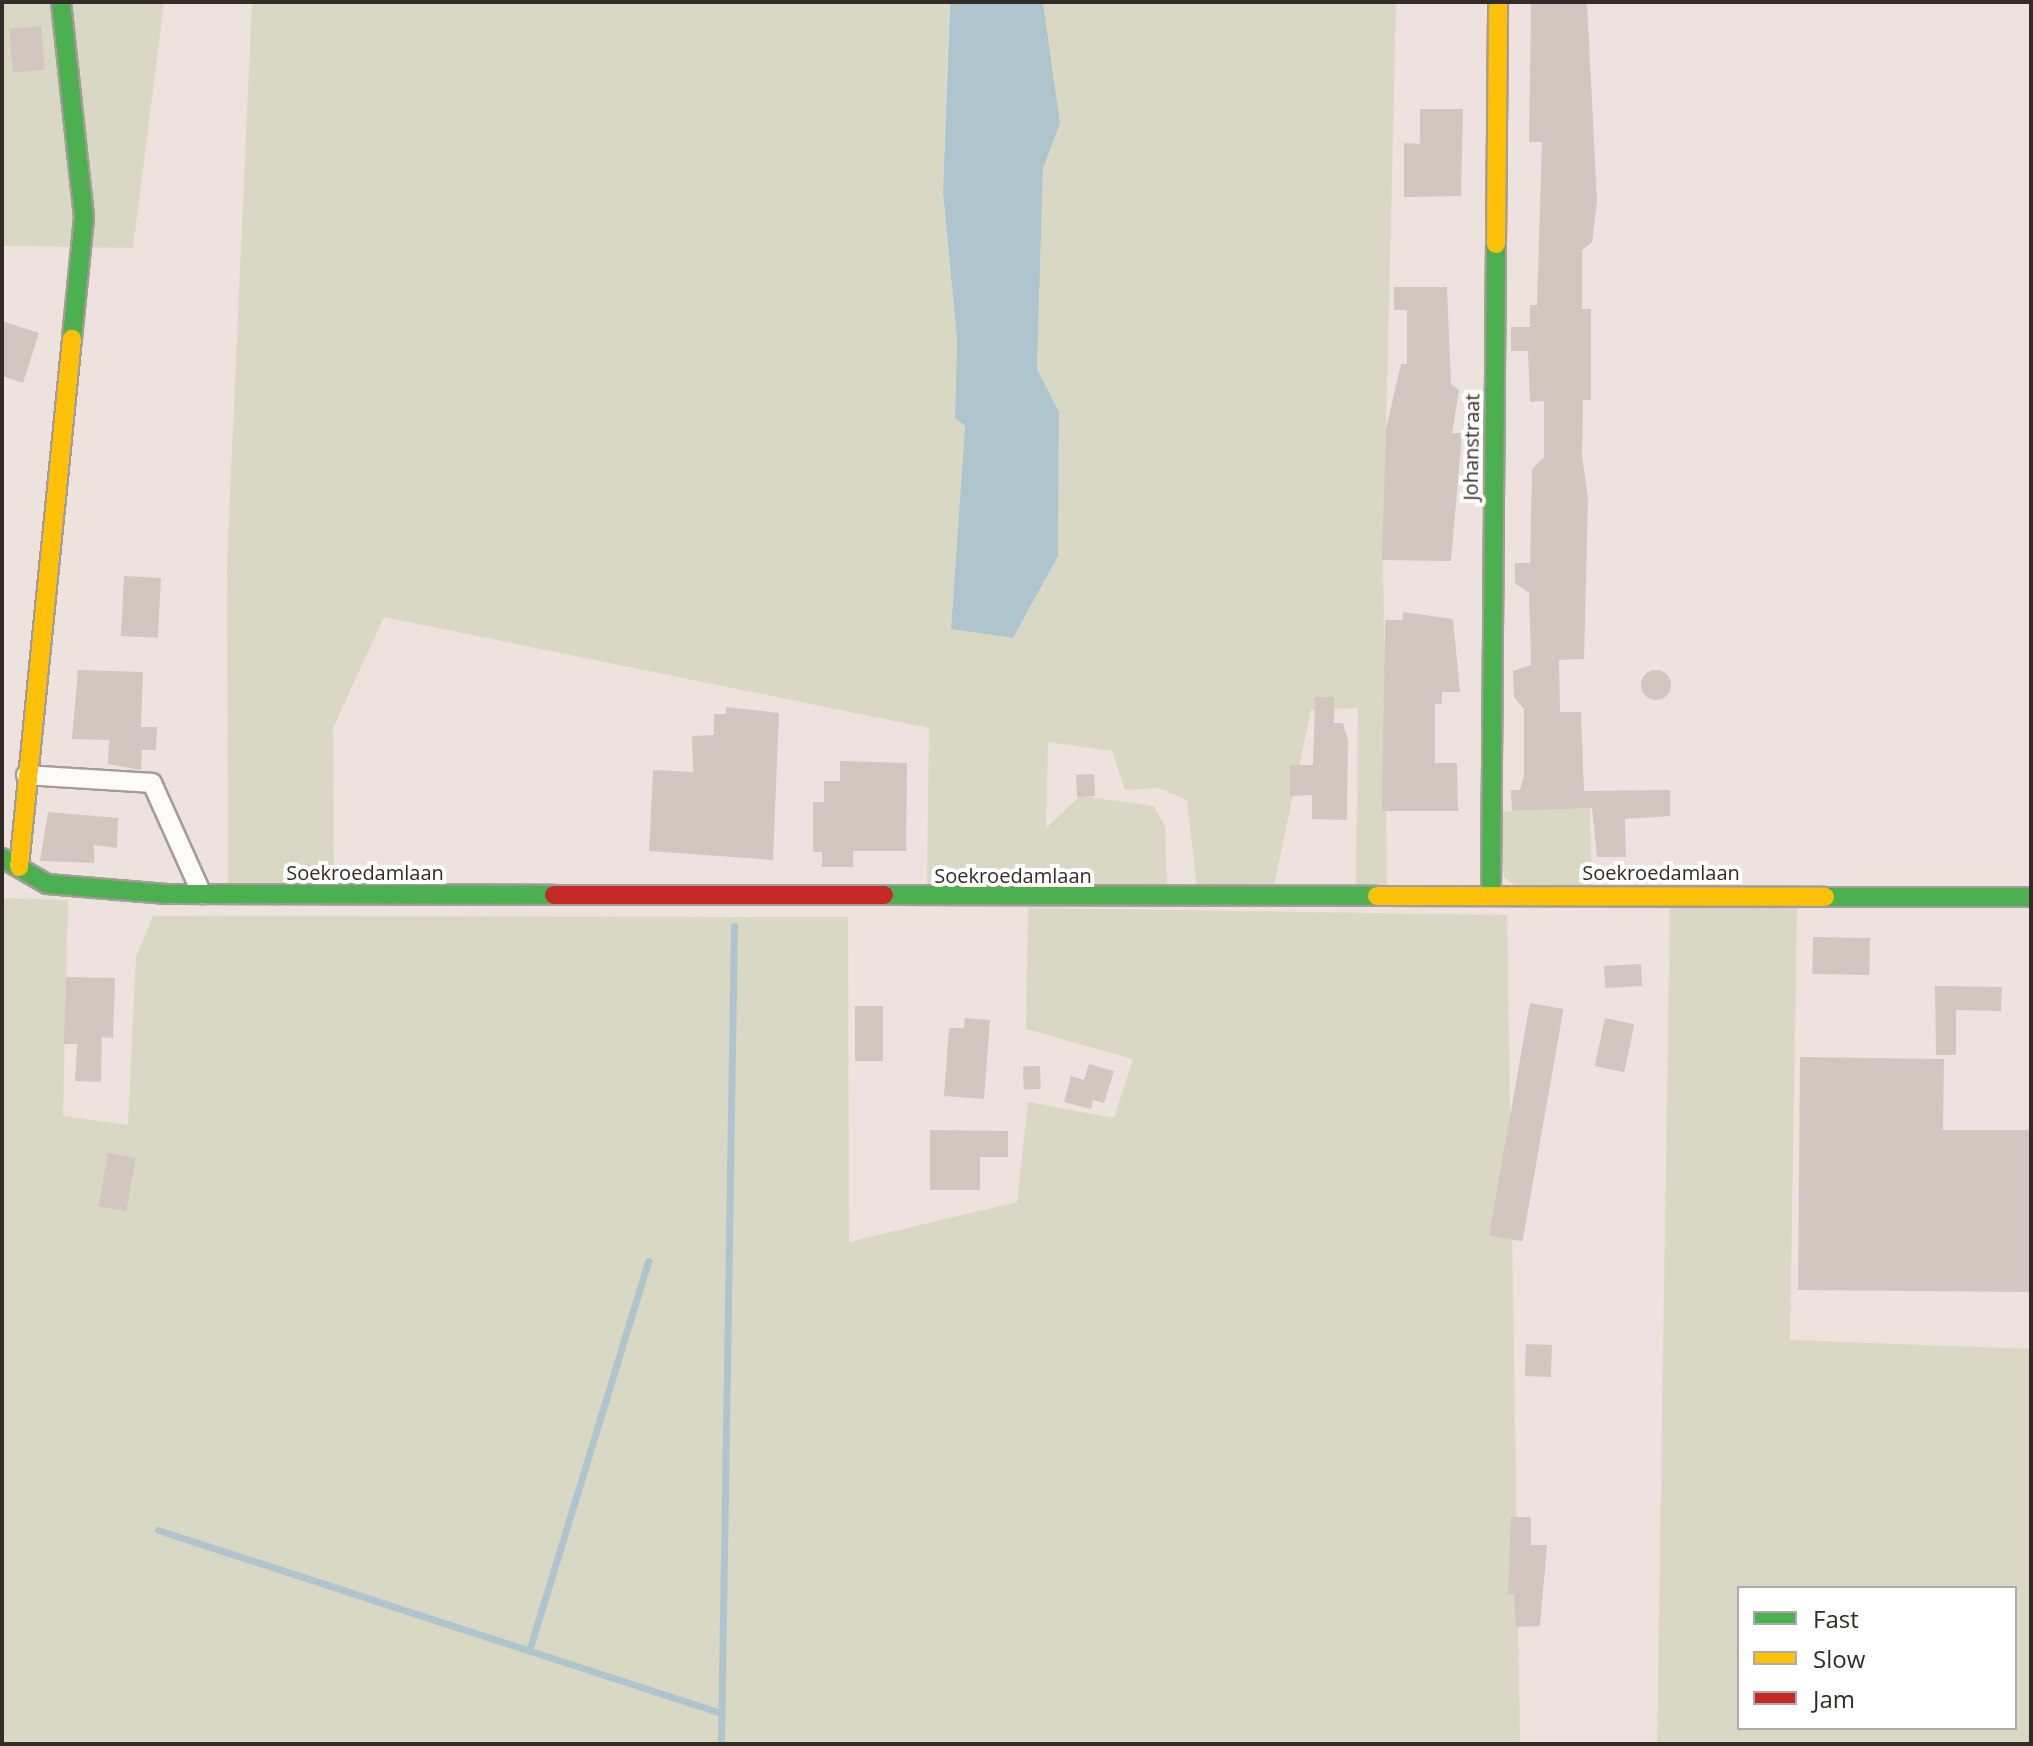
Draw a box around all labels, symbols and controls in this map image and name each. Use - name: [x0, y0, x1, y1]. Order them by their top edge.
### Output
- street label: Johanstraat: [1458, 393, 1484, 501]
- street label: Soekroedamlaan: [286, 860, 444, 884]
- street label: Soekroedamlaan: [1582, 860, 1740, 884]
- street label: Soekroedamlaan: [934, 863, 1092, 887]
- legend: [1737, 1586, 2017, 1730]
- text: Fast: [1813, 1602, 1859, 1635]
- text: Slow: [1813, 1642, 1865, 1675]
- text: Jam: [1813, 1682, 1855, 1715]

